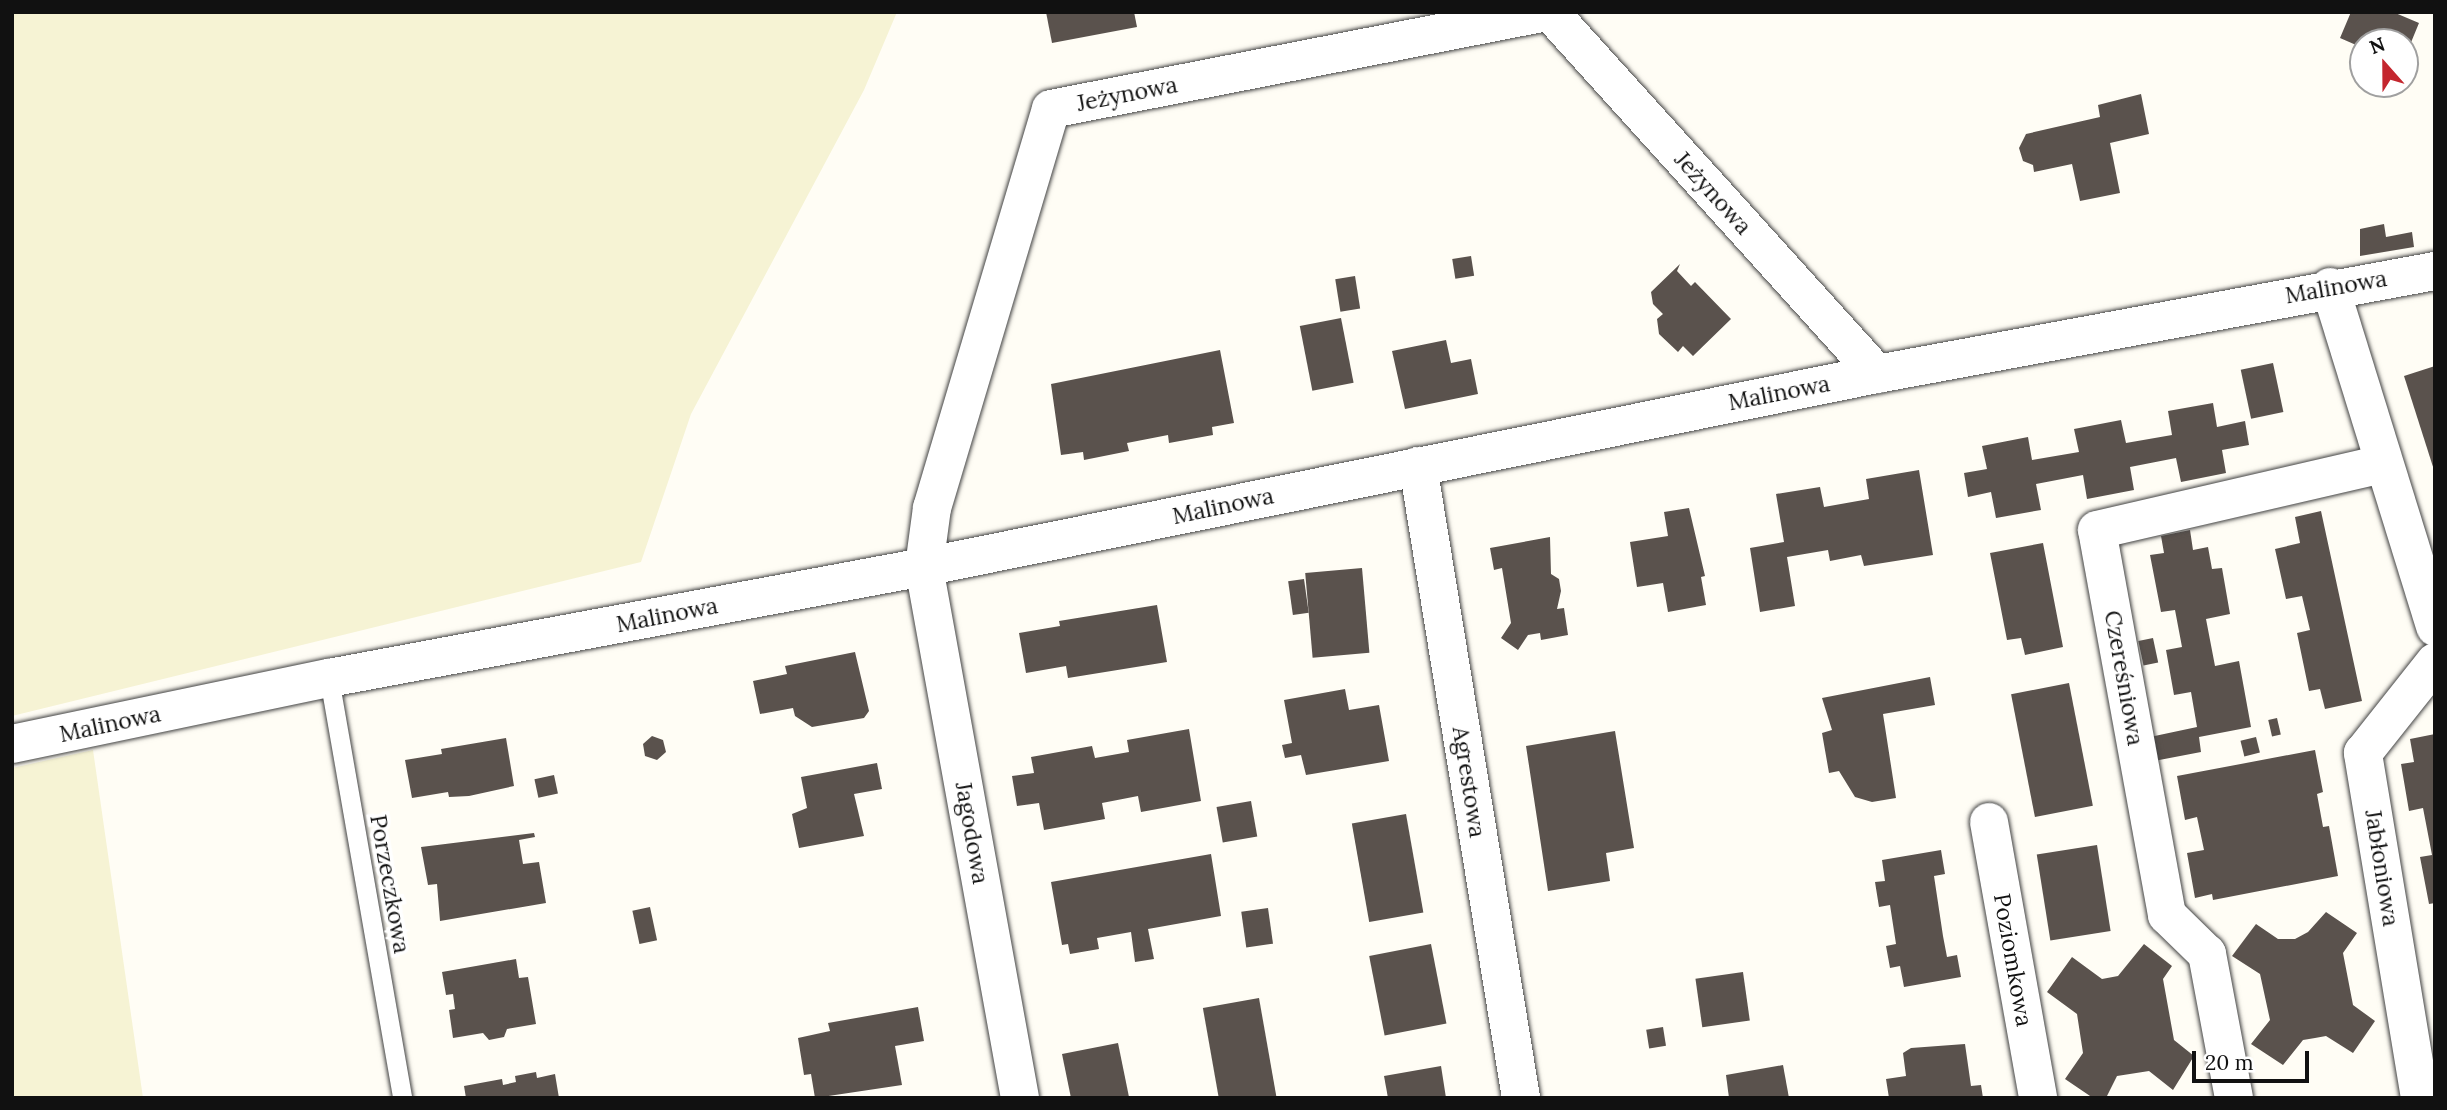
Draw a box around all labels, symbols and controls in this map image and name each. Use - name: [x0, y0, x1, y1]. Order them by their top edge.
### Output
- north arrow: [2349, 28, 2419, 98]
- text: N: [2366, 31, 2388, 59]
- street label: Jeżynowa: [1074, 71, 1180, 117]
- street label: Jeżynowa: [1669, 146, 1757, 240]
- street label: Malinowa: [2283, 264, 2389, 310]
- street label: Malinowa: [1726, 370, 1832, 416]
- street label: Malinowa: [1170, 482, 1276, 530]
- street label: Malinowa: [614, 592, 720, 638]
- street label: Czereśniowa: [2099, 608, 2149, 748]
- street label: Malinowa: [57, 700, 163, 748]
- street label: Agrestowa: [1447, 724, 1491, 840]
- street label: Jagodowa: [949, 780, 995, 886]
- street label: Jabłoniowa: [2359, 808, 2405, 928]
- street label: Porzeczkowa: [364, 812, 416, 956]
- street label: Poziomkowa: [1988, 891, 2038, 1029]
- scale bar: [2195, 1036, 2312, 1080]
- text: 20 m: [2205, 1049, 2254, 1076]

